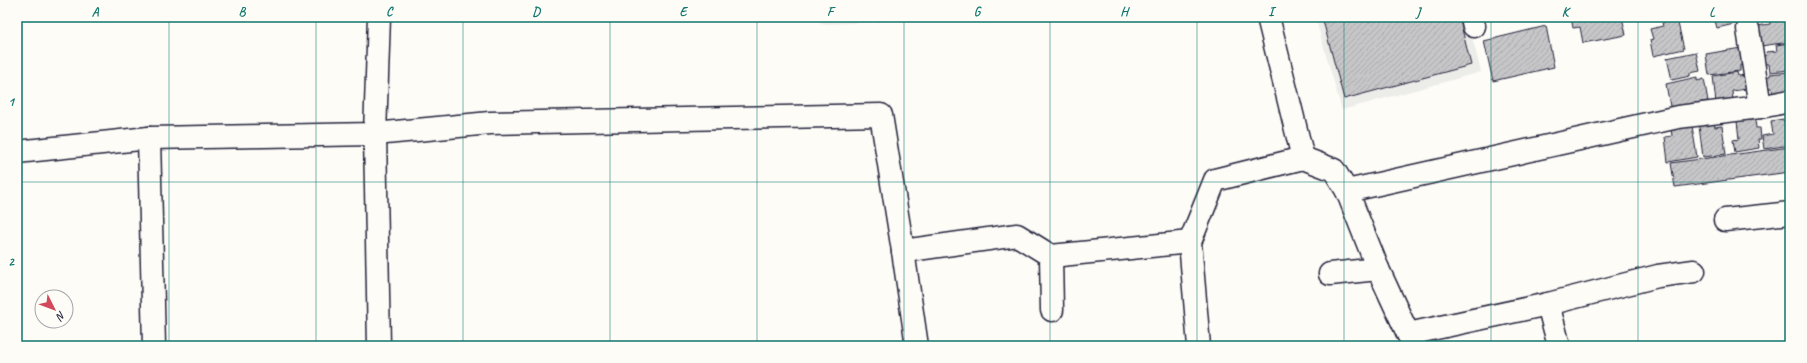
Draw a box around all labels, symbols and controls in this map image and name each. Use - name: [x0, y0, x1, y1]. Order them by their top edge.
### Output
- text: A: [92, 4, 100, 20]
- text: B: [239, 4, 247, 20]
- text: C: [386, 4, 394, 20]
- text: D: [532, 4, 541, 20]
- text: E: [680, 4, 689, 20]
- text: F: [827, 4, 836, 20]
- text: G: [974, 4, 982, 20]
- text: H: [1120, 4, 1130, 20]
- text: I: [1268, 4, 1277, 20]
- text: J: [1415, 4, 1422, 20]
- text: K: [1562, 4, 1572, 20]
- text: L: [1709, 4, 1716, 20]
- text: 1: [8, 94, 16, 110]
- text: 2: [8, 254, 15, 270]
- north arrow: [34, 289, 74, 329]
- text: N: [52, 308, 69, 325]

